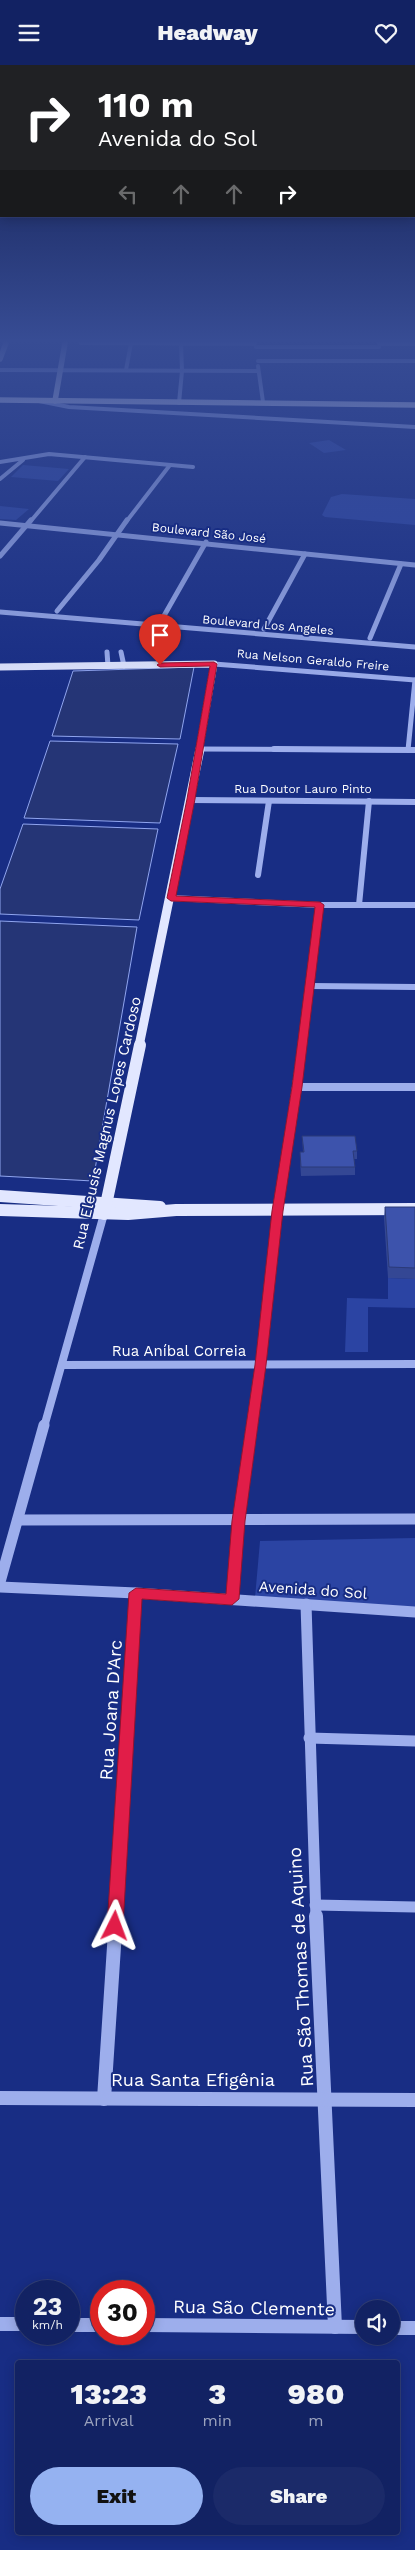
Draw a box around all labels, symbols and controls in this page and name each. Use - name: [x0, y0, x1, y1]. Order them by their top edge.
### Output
- icon: menu: [15, 19, 43, 47]
- icon: heart: [372, 19, 400, 47]
- text: Headway: [157, 20, 258, 45]
- text: 110 m: [98, 84, 194, 126]
- icon: right: [15, 85, 80, 150]
- text: Avenida do Sol: [98, 126, 257, 151]
- icon: left: [114, 180, 142, 208]
- icon: ahead: [167, 180, 195, 208]
- icon: ahead: [220, 180, 248, 208]
- icon: right: [273, 180, 301, 208]
- street label: Boulevard São José: [151, 520, 267, 546]
- street label: Boulevard Los Angeles: [202, 612, 334, 638]
- pin: [139, 614, 181, 665]
- icon: arrive: [146, 621, 174, 649]
- street label: Rua Nelson Geraldo Freire: [236, 646, 390, 674]
- street label: Rua Doutor Lauro Pinto: [234, 782, 372, 796]
- street label: Rua Eleusis Magnus Lopes Cardoso: [69, 995, 145, 1251]
- street label: Rua Aníbal Correia: [112, 1342, 247, 1360]
- street label: Avenida do Sol: [258, 1577, 368, 1603]
- street label: Rua Joana D'Arc: [95, 1639, 126, 1781]
- street label: Rua São Thomas de Aquino: [284, 1847, 317, 2087]
- position arrow: [88, 1899, 140, 1951]
- street label: Rua Santa Efigênia: [111, 2069, 275, 2090]
- speed limit sign: 30: [90, 2280, 155, 2345]
- text: 23: [33, 2292, 62, 2321]
- street label: Rua São Clemente: [173, 2296, 335, 2319]
- map controls: [355, 2300, 400, 2345]
- button: sound: [355, 2300, 400, 2345]
- text: km/h: [32, 2318, 63, 2332]
- text: 13:23: [71, 2376, 147, 2411]
- text: 3: [208, 2376, 226, 2411]
- text: 980: [287, 2376, 344, 2411]
- text: Arrival: [84, 2411, 134, 2430]
- text: min: [202, 2411, 232, 2430]
- text: m: [308, 2411, 324, 2430]
- button: Exit: [30, 2467, 203, 2525]
- button: Share: [213, 2467, 385, 2525]

